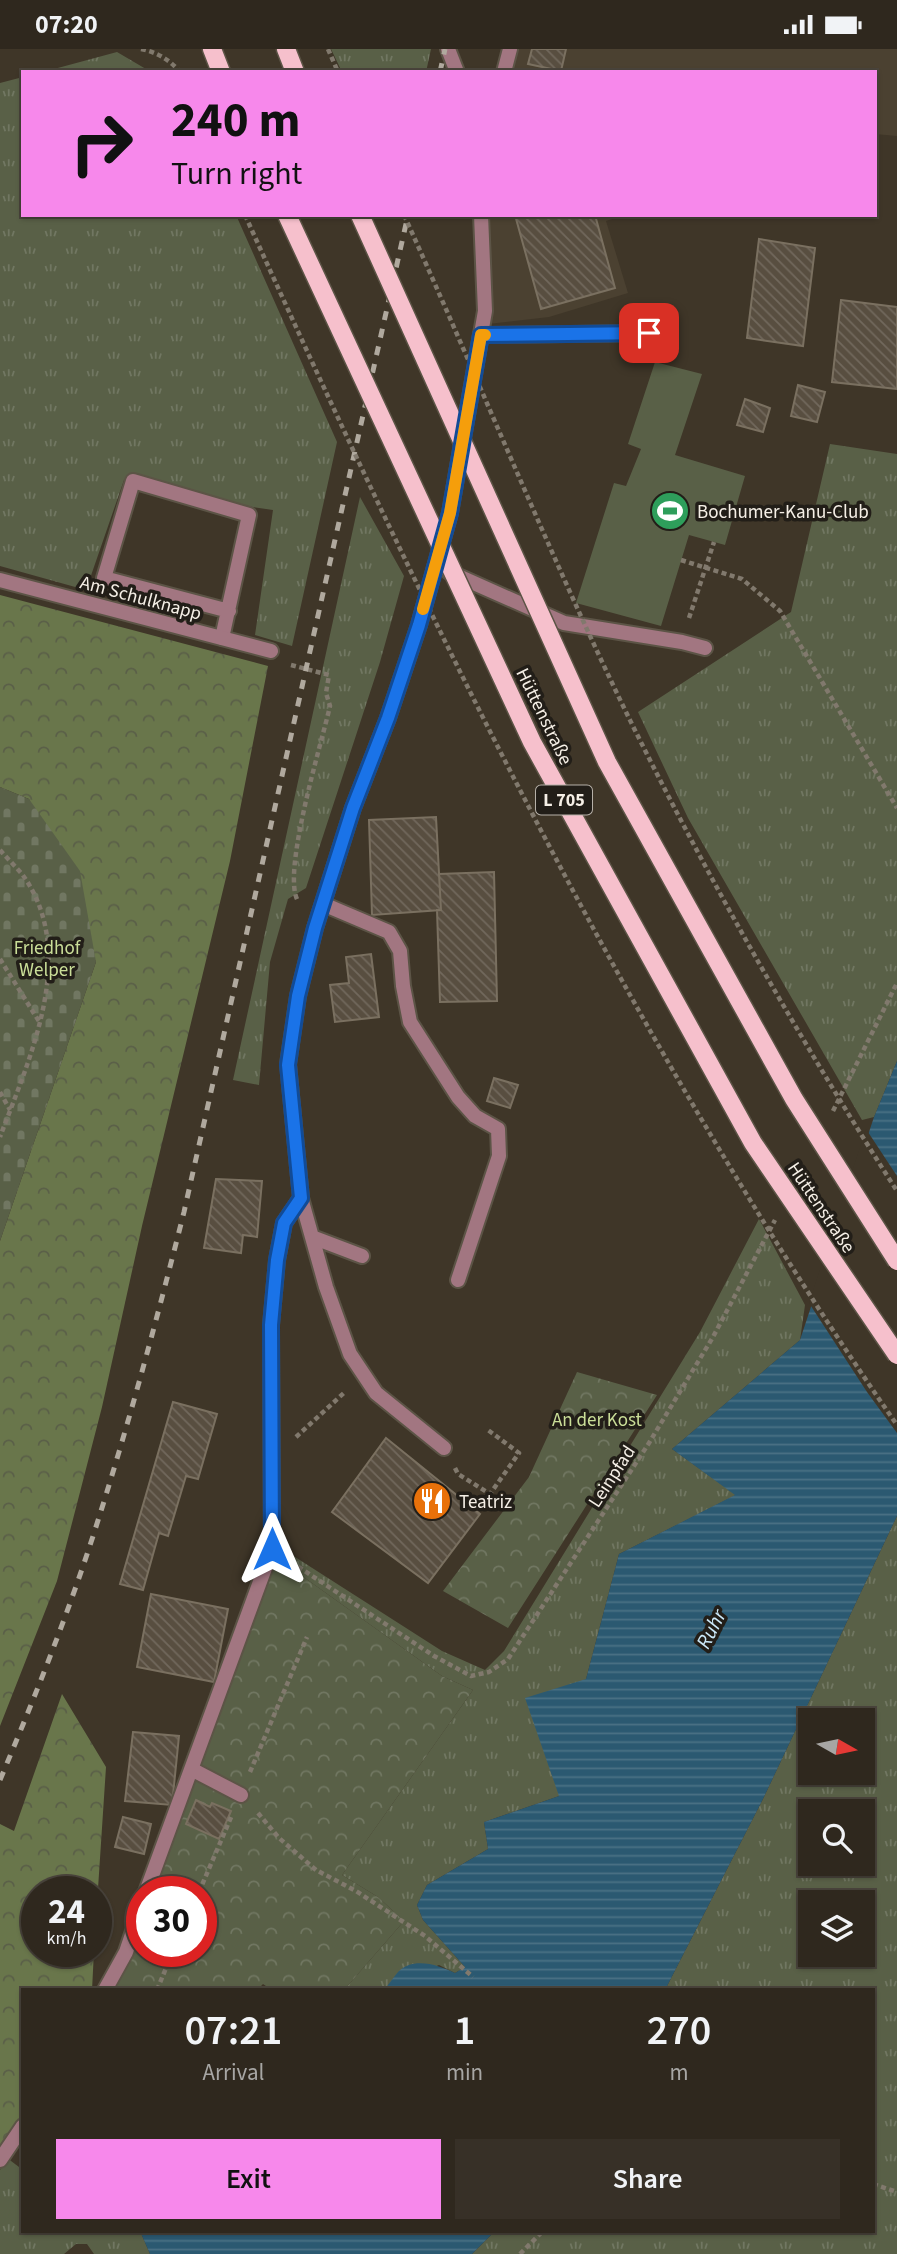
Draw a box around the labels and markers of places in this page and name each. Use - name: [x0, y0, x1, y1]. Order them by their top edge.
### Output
- pin: [619, 303, 679, 363]
- sports icon: Bochumer-Kanu-Club: [649, 490, 691, 532]
- place label: Bochumer-Kanu-Club: [697, 499, 869, 526]
- restaurant icon: Teatriz: [411, 1480, 453, 1522]
- place label: Teatriz: [459, 1489, 512, 1516]

